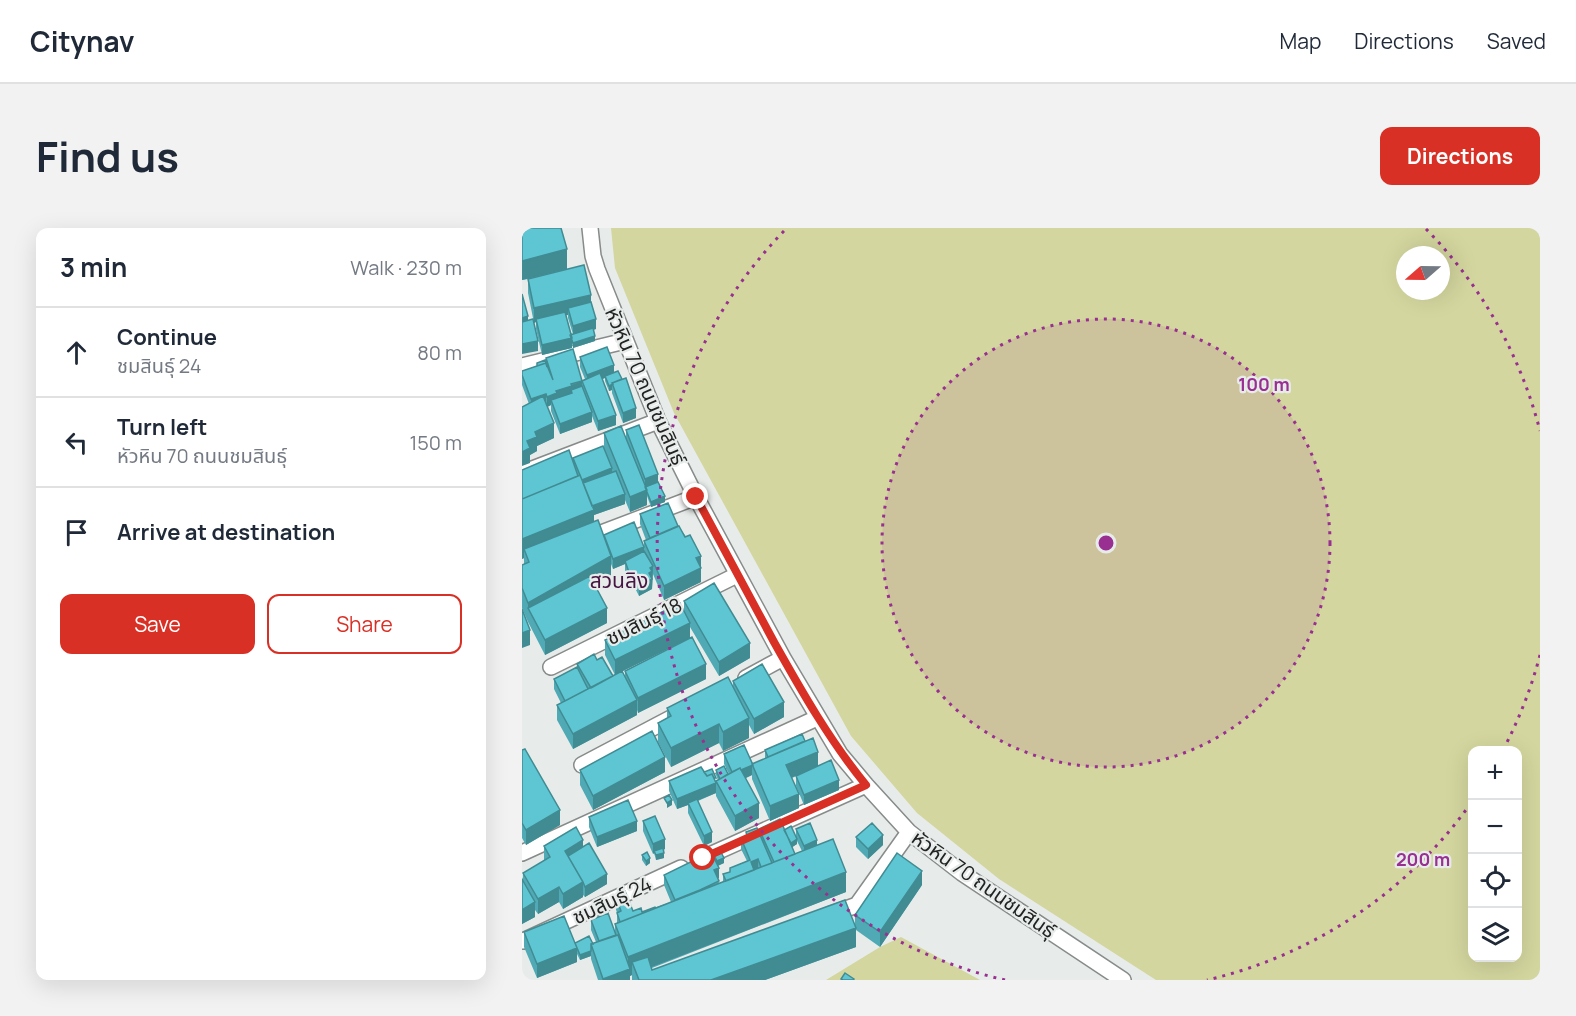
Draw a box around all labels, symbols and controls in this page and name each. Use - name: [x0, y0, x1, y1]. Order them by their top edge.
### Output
- text: Citynav: [30, 22, 134, 60]
- text: Map: [1280, 27, 1321, 55]
- text: Directions: [1354, 27, 1454, 55]
- text: Saved: [1487, 27, 1546, 55]
- text: Find us: [36, 127, 179, 185]
- button: Directions: [1380, 127, 1540, 185]
- north arrow: [1396, 246, 1450, 300]
- text: 3 min: [60, 249, 127, 285]
- text: Walk · 230 m: [350, 254, 462, 281]
- street label: หัวหิน 70 ถนนชมสินธุ์: [599, 303, 693, 470]
- text: Continue: [117, 322, 217, 352]
- icon: ahead: [60, 336, 93, 369]
- text: 80 m: [417, 339, 462, 366]
- text: ชมสินธุ์ 24: [117, 352, 202, 379]
- text: 100 m: [1238, 372, 1290, 396]
- text: Turn left: [117, 412, 207, 442]
- icon: left: [60, 426, 93, 459]
- text: 150 m: [409, 429, 462, 456]
- text: หัวหิน 70 ถนนชมสินธุ์: [117, 442, 287, 469]
- route end: [682, 483, 708, 509]
- icon: arrive: [60, 516, 93, 549]
- text: Arrive at destination: [117, 517, 335, 547]
- centre of rings: [1096, 533, 1116, 553]
- district label: สวนลิง: [590, 566, 648, 594]
- street label: ชมสินธุ์ 18: [602, 591, 686, 651]
- button: Save: [60, 594, 255, 654]
- button: Share: [267, 594, 462, 654]
- map controls: [1468, 746, 1522, 962]
- button: +: [1468, 746, 1522, 800]
- button: −: [1468, 800, 1522, 854]
- street label: หัวหิน 70 ถนนชมสินธุ์: [907, 824, 1062, 944]
- route start: [689, 844, 715, 870]
- text: 200 m: [1396, 847, 1450, 871]
- button: locate: [1468, 854, 1522, 908]
- street label: ชมสินธุ์ 24: [568, 870, 656, 930]
- button: layers: [1468, 908, 1522, 962]

